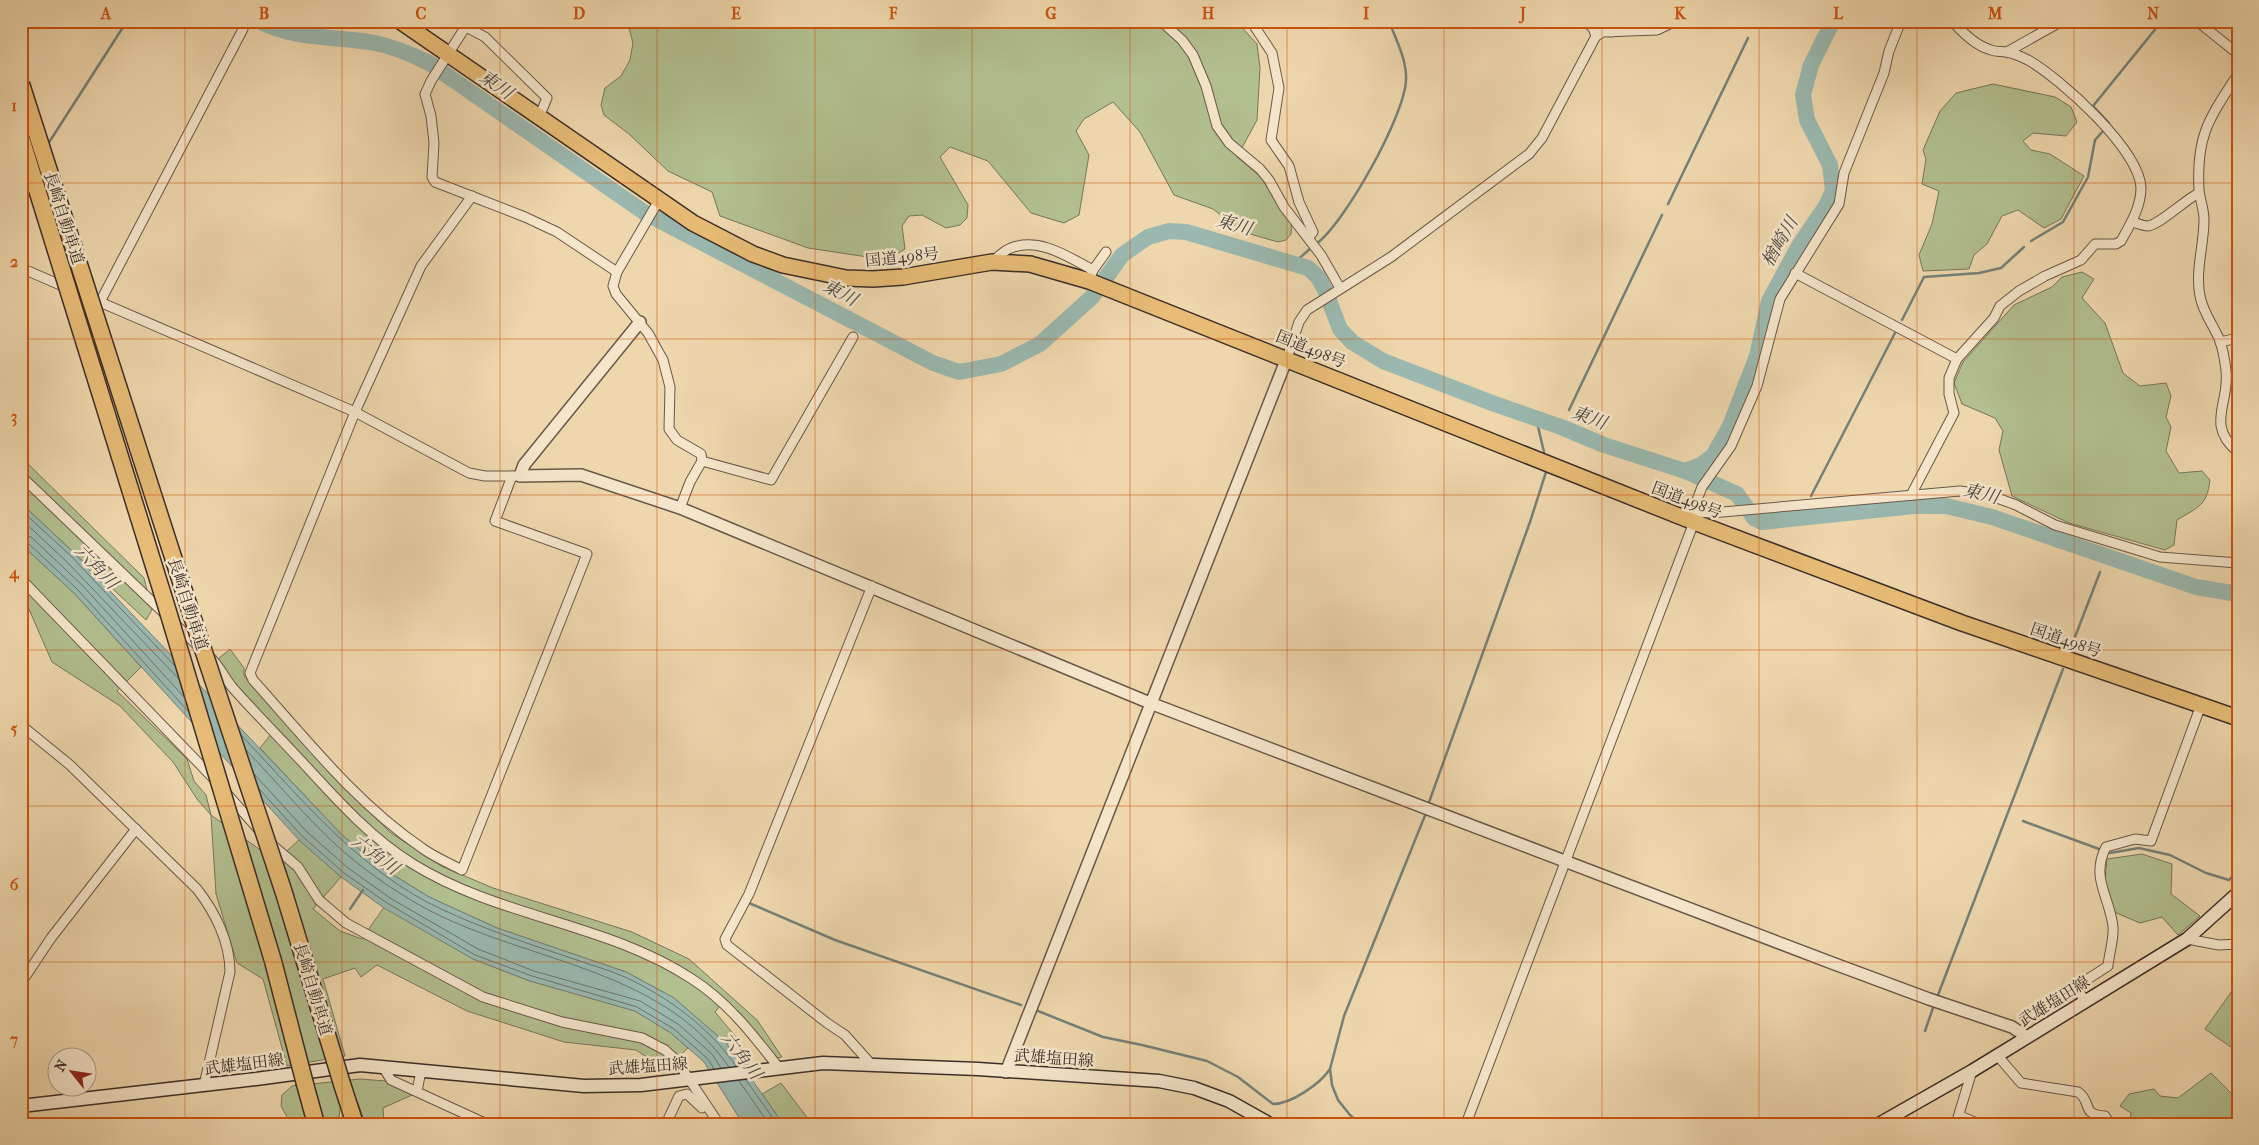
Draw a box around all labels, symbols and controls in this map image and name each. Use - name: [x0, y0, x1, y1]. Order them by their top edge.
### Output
- text: A: [100, 4, 112, 23]
- text: B: [259, 4, 269, 23]
- text: C: [416, 4, 427, 23]
- text: D: [573, 4, 585, 23]
- text: E: [731, 4, 741, 23]
- text: F: [888, 4, 898, 23]
- text: G: [1045, 4, 1057, 23]
- text: H: [1202, 4, 1215, 23]
- text: I: [1363, 4, 1370, 23]
- text: J: [1518, 4, 1526, 24]
- text: K: [1674, 4, 1687, 23]
- text: L: [1833, 4, 1843, 23]
- text: M: [1987, 4, 2003, 23]
- text: N: [2147, 4, 2160, 23]
- water label: 東川: [475, 66, 518, 105]
- text: 1: [11, 96, 17, 115]
- street label: 長崎自動車道: [40, 169, 88, 267]
- water label: 東川: [1214, 210, 1256, 241]
- water label: 楢崎川: [1757, 212, 1804, 271]
- street label: 国道498号: [864, 244, 940, 270]
- text: 2: [10, 252, 18, 271]
- water label: 東川: [819, 275, 863, 312]
- street label: 国道498号: [1273, 326, 1349, 372]
- water label: 東川: [1568, 402, 1611, 435]
- text: 3: [11, 407, 17, 427]
- street label: 国道498号: [1649, 478, 1725, 522]
- water label: 東川: [1961, 479, 2003, 509]
- water label: 六角川: [70, 540, 124, 595]
- street label: 長崎自動車道: [164, 555, 212, 653]
- text: 4: [8, 563, 20, 583]
- street label: 国道498号: [2028, 619, 2104, 661]
- text: 5: [11, 719, 18, 738]
- water label: 六角川: [347, 831, 405, 881]
- text: 6: [10, 875, 19, 894]
- street label: 長崎自動車道: [290, 940, 336, 1038]
- street label: 武雄塩田線: [2015, 972, 2093, 1030]
- water label: 六角川: [716, 1028, 767, 1085]
- text: 7: [9, 1030, 18, 1049]
- street label: 武雄塩田線: [1013, 1046, 1095, 1070]
- north arrow: [48, 1048, 98, 1098]
- street label: 武雄塩田線: [203, 1050, 285, 1078]
- street label: 武雄塩田線: [607, 1054, 689, 1078]
- text: N: [51, 1057, 71, 1075]

